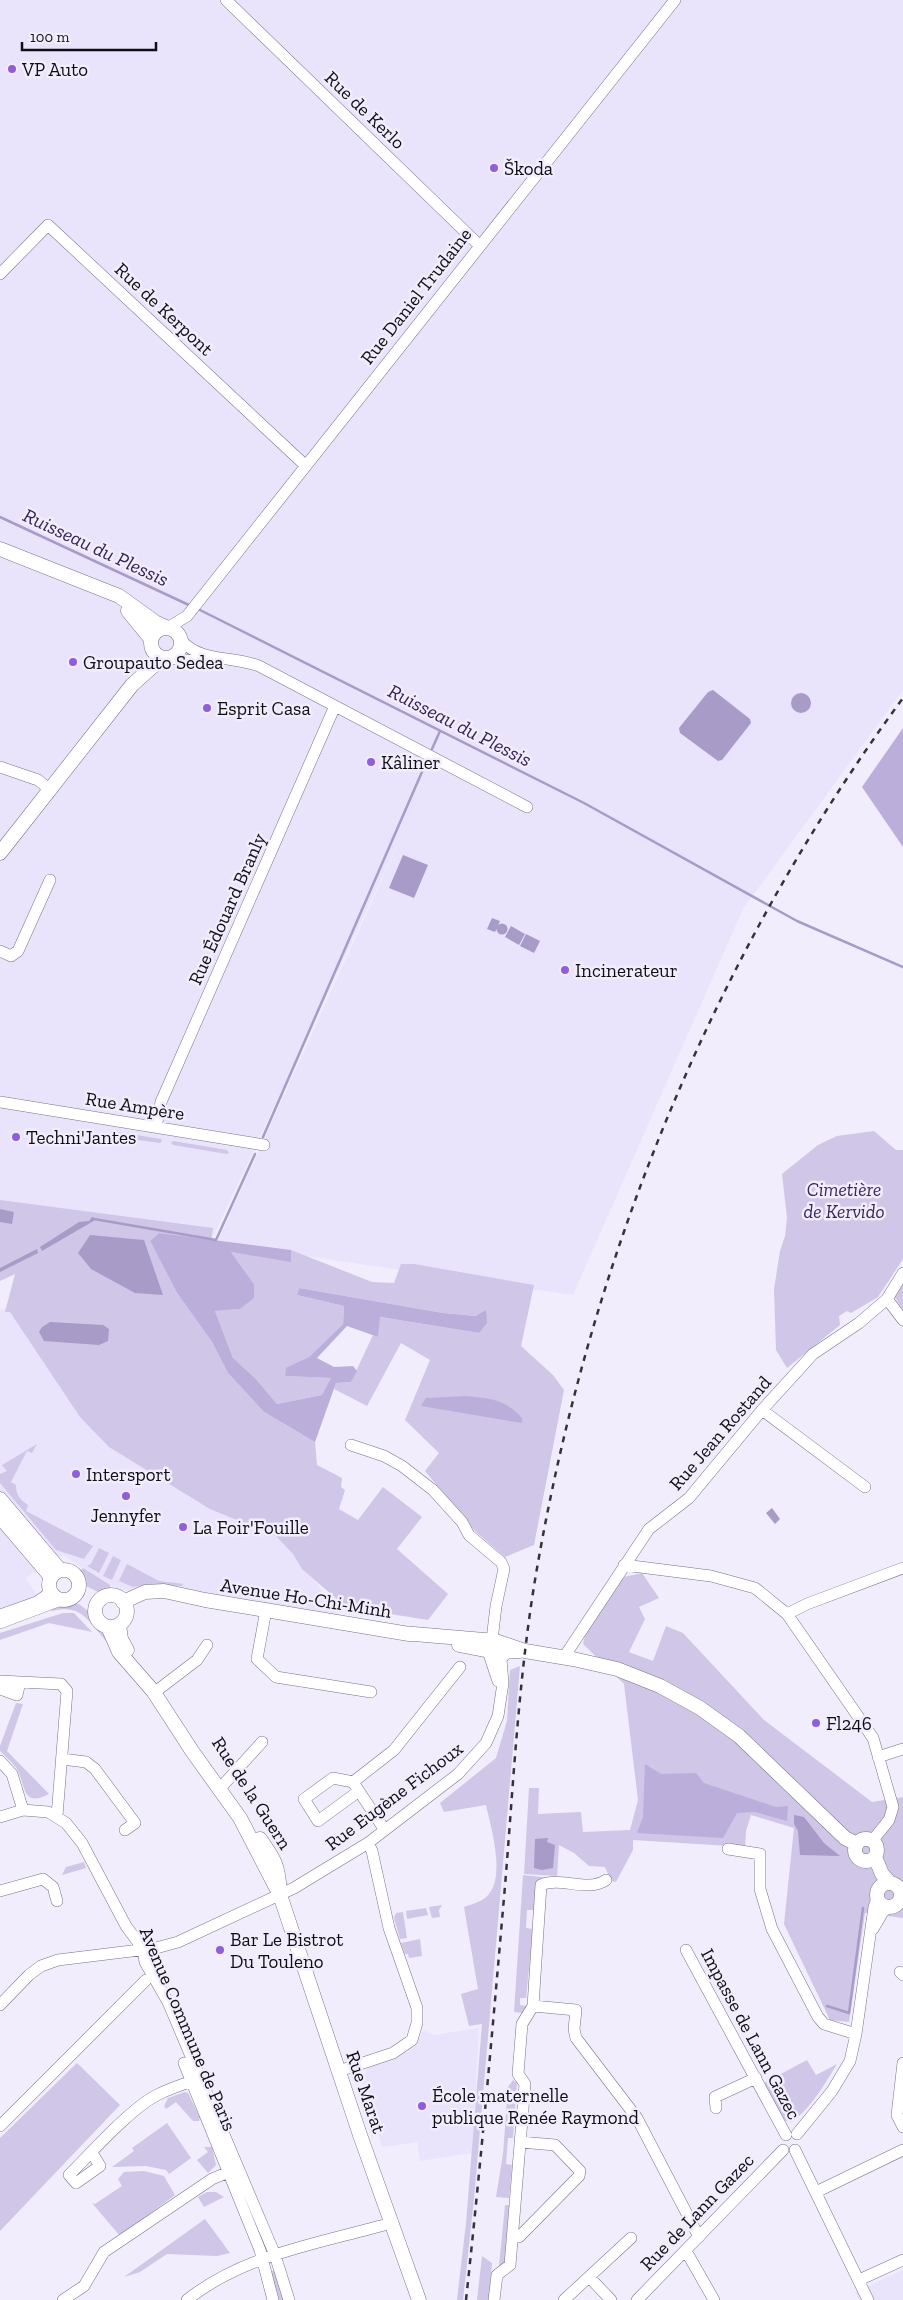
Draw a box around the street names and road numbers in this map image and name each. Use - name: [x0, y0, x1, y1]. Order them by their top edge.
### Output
- street label: Rue de Kerlo: [320, 66, 410, 154]
- street label: Rue Daniel Trudaine: [355, 223, 477, 369]
- street label: Rue de Kerpont: [110, 258, 218, 360]
- street label: Rue Édouard Branly: [183, 829, 271, 988]
- street label: Rue Ampère: [84, 1087, 186, 1125]
- street label: Rue Jean Rostand: [664, 1371, 776, 1495]
- street label: Avenue Ho-Chi-Minh: [219, 1573, 393, 1623]
- street label: Rue de la Guern: [207, 1732, 297, 1854]
- street label: Rue Eugène Fichoux: [321, 1737, 468, 1855]
- street label: Avenue Commune de Paris: [135, 1924, 241, 2134]
- street label: Impasse de Lann Gazec: [696, 1945, 806, 2124]
- street label: Rue Marat: [341, 2048, 391, 2136]
- street label: Rue de Lann Gazec: [635, 2149, 759, 2275]

